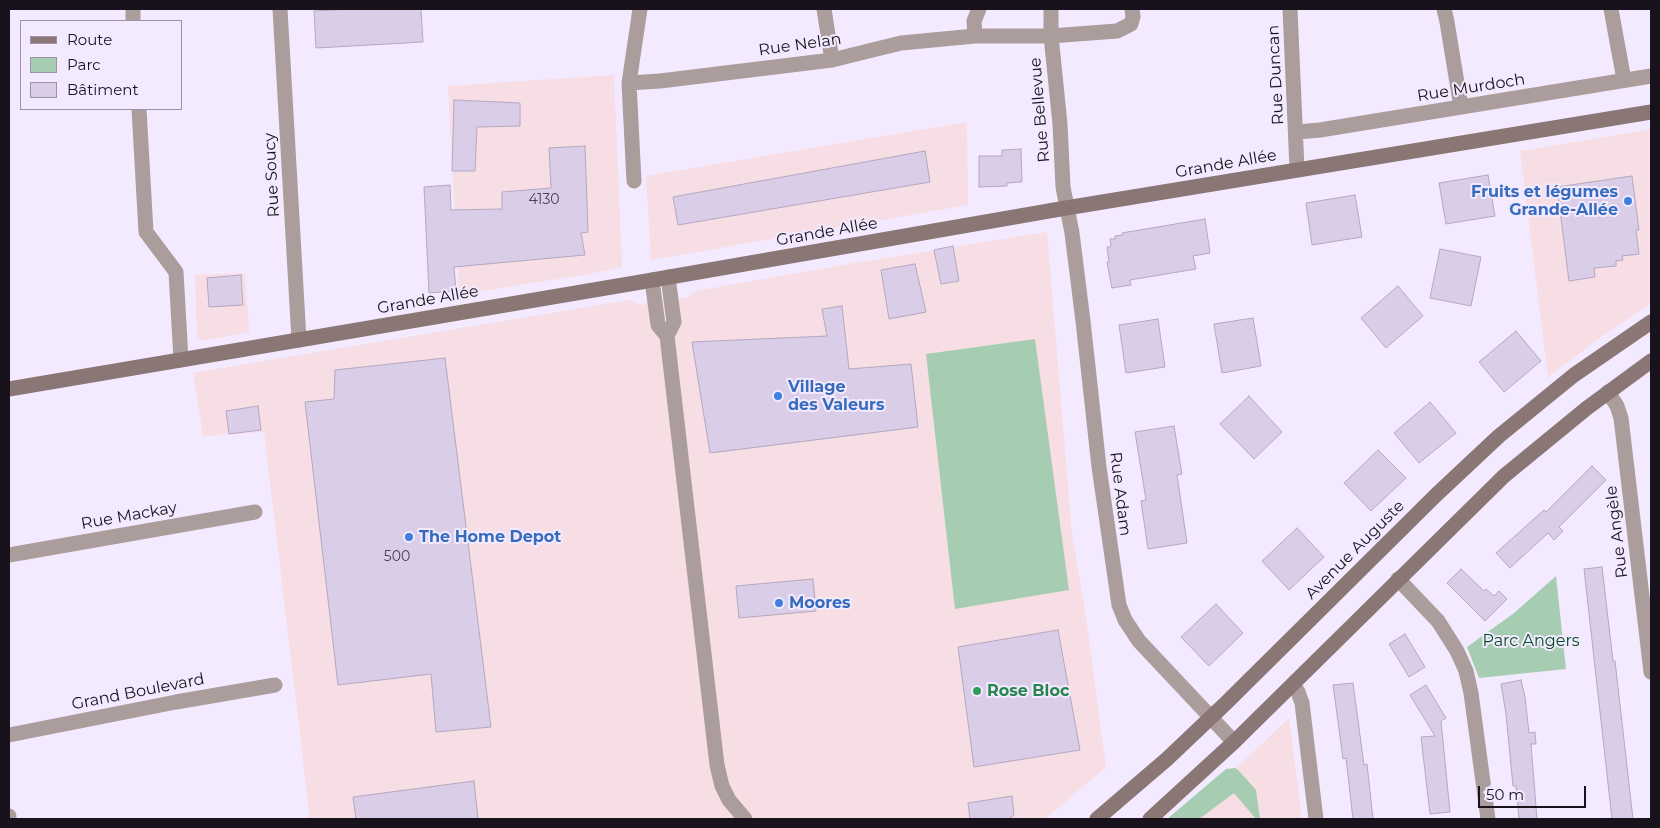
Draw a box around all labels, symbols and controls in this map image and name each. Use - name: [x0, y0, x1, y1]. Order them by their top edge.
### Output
- legend: [20, 20, 182, 110]
- street label: Rue Duncan: [1264, 24, 1288, 126]
- text: Route: [67, 30, 112, 49]
- street label: Rue Nelan: [757, 30, 843, 60]
- text: Parc: [67, 55, 101, 74]
- street label: Rue Bellevue: [1026, 57, 1054, 163]
- street label: Rue Murdoch: [1416, 70, 1526, 106]
- text: Bâtiment: [67, 80, 139, 99]
- street label: Rue Soucy: [260, 132, 284, 218]
- street label: Grande Allée: [1174, 146, 1278, 182]
- place label: Fruits et légumes Grande-Allée: [1471, 182, 1618, 220]
- house number: 4130: [528, 192, 560, 208]
- marker: Fruits et légumes Grande-Allée: [1622, 195, 1634, 207]
- street label: Grande Allée: [775, 214, 879, 250]
- street label: Grande Allée: [376, 282, 480, 318]
- place label: Village des Valeurs: [788, 377, 884, 415]
- marker: Village des Valeurs: [772, 390, 784, 402]
- street label: Rue Adam: [1105, 451, 1135, 537]
- street label: Rue Angèle: [1602, 485, 1632, 579]
- street label: Avenue Auguste: [1302, 497, 1408, 603]
- street label: Rue Mackay: [80, 498, 178, 534]
- place label: The Home Depot: [419, 527, 561, 547]
- marker: The Home Depot: [403, 531, 415, 543]
- house number: 500: [384, 549, 410, 565]
- place label: Moores: [789, 593, 851, 613]
- marker: Moores: [773, 597, 785, 609]
- park label: Parc Angers: [1482, 631, 1580, 651]
- street label: Grand Boulevard: [70, 670, 206, 714]
- place label: Rose Bloc: [987, 681, 1069, 701]
- marker: Rose Bloc: [971, 685, 983, 697]
- scale bar: [1480, 776, 1588, 808]
- text: 50 m: [1486, 785, 1524, 804]

